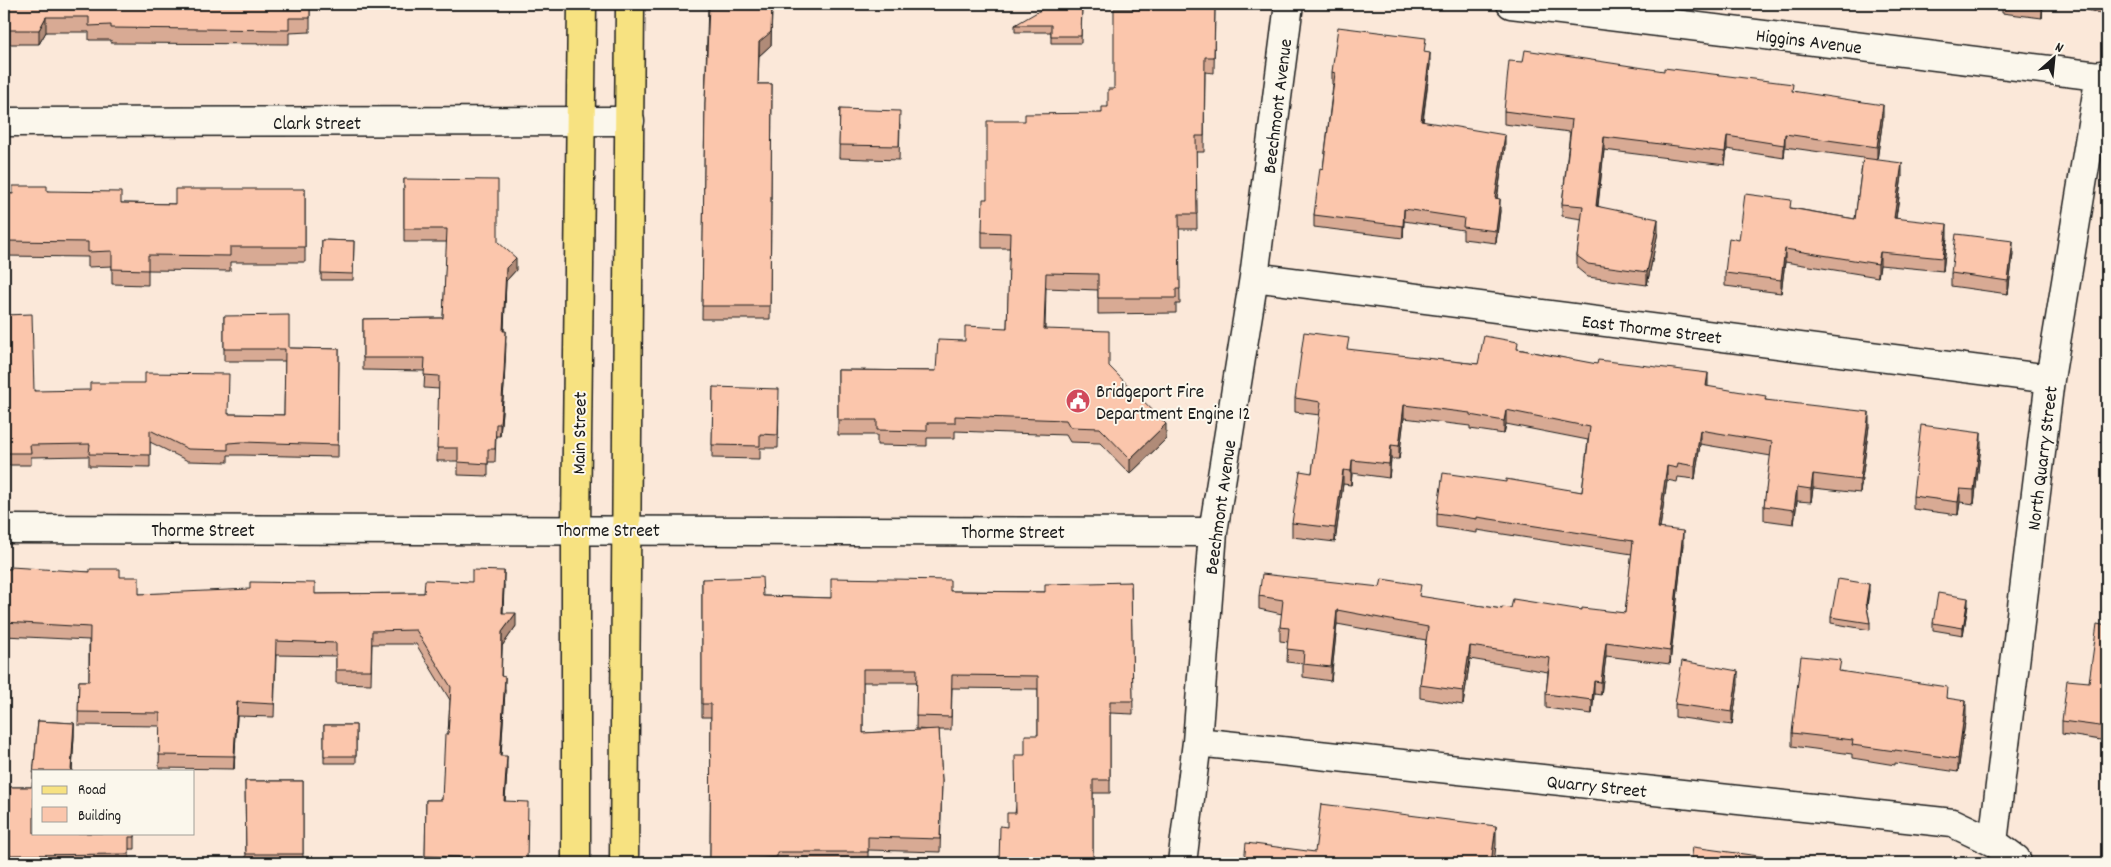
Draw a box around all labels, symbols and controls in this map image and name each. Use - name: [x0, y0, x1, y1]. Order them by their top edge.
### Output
- street label: Higgins Avenue: [1754, 24, 1863, 63]
- north arrow: [2028, 32, 2078, 82]
- street label: Beechmont Avenue: [1258, 37, 1301, 175]
- text: N: [2051, 38, 2067, 59]
- street label: Clark Street: [273, 112, 361, 139]
- street label: East Thorme Street: [1580, 310, 1723, 353]
- place label: Bridgeport Fire Department Engine 12: [1096, 380, 1251, 429]
- street label: North Quarry Street: [2022, 385, 2067, 532]
- public building icon: Bridgeport Fire Department Engine 12: [1065, 388, 1091, 414]
- street label: Main Street: [567, 391, 596, 475]
- street label: Beechmont Avenue: [1200, 438, 1245, 577]
- street label: Thorme Street: [151, 519, 255, 546]
- street label: Thorme Street: [556, 519, 660, 546]
- street label: Thorme Street: [961, 521, 1065, 548]
- legend: [32, 770, 195, 834]
- street label: Quarry Street: [1545, 770, 1648, 807]
- text: Road: [78, 780, 106, 802]
- text: Building: [78, 806, 121, 828]

